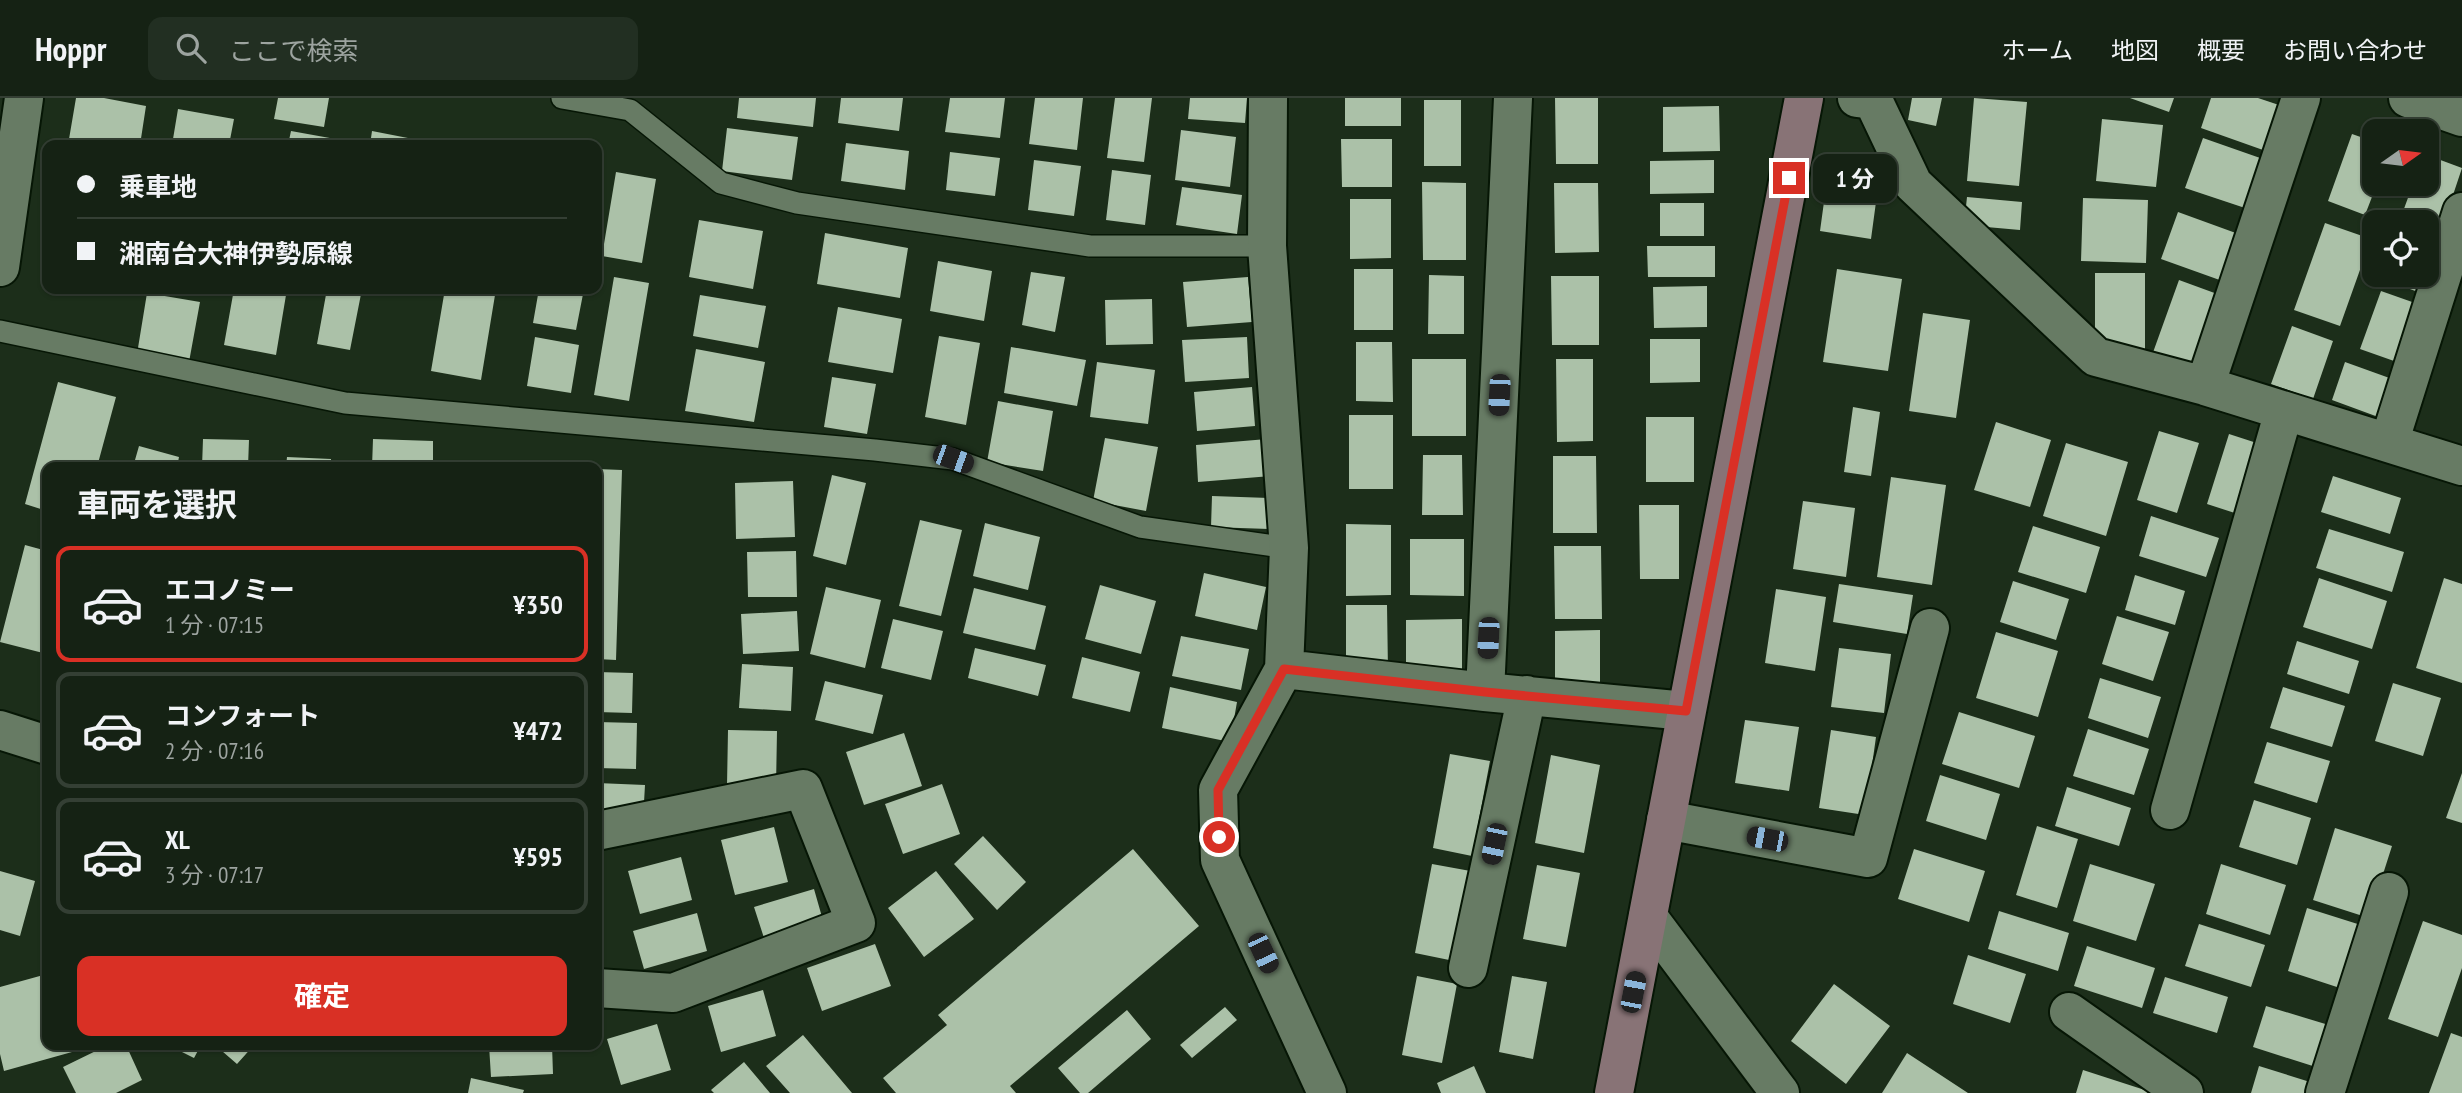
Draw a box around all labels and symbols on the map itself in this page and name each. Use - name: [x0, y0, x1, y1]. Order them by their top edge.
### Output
- north arrow: [2362, 119, 2440, 196]
- callout: 1 分: [1814, 154, 1898, 202]
- route end: [1773, 162, 1805, 194]
- car: [1488, 373, 1511, 417]
- car: [930, 442, 977, 476]
- car: [1477, 616, 1500, 660]
- route start: [1203, 821, 1235, 853]
- car: [1480, 821, 1509, 867]
- car: [1745, 825, 1790, 853]
- car: [1245, 930, 1282, 976]
- car: [1619, 969, 1648, 1015]

